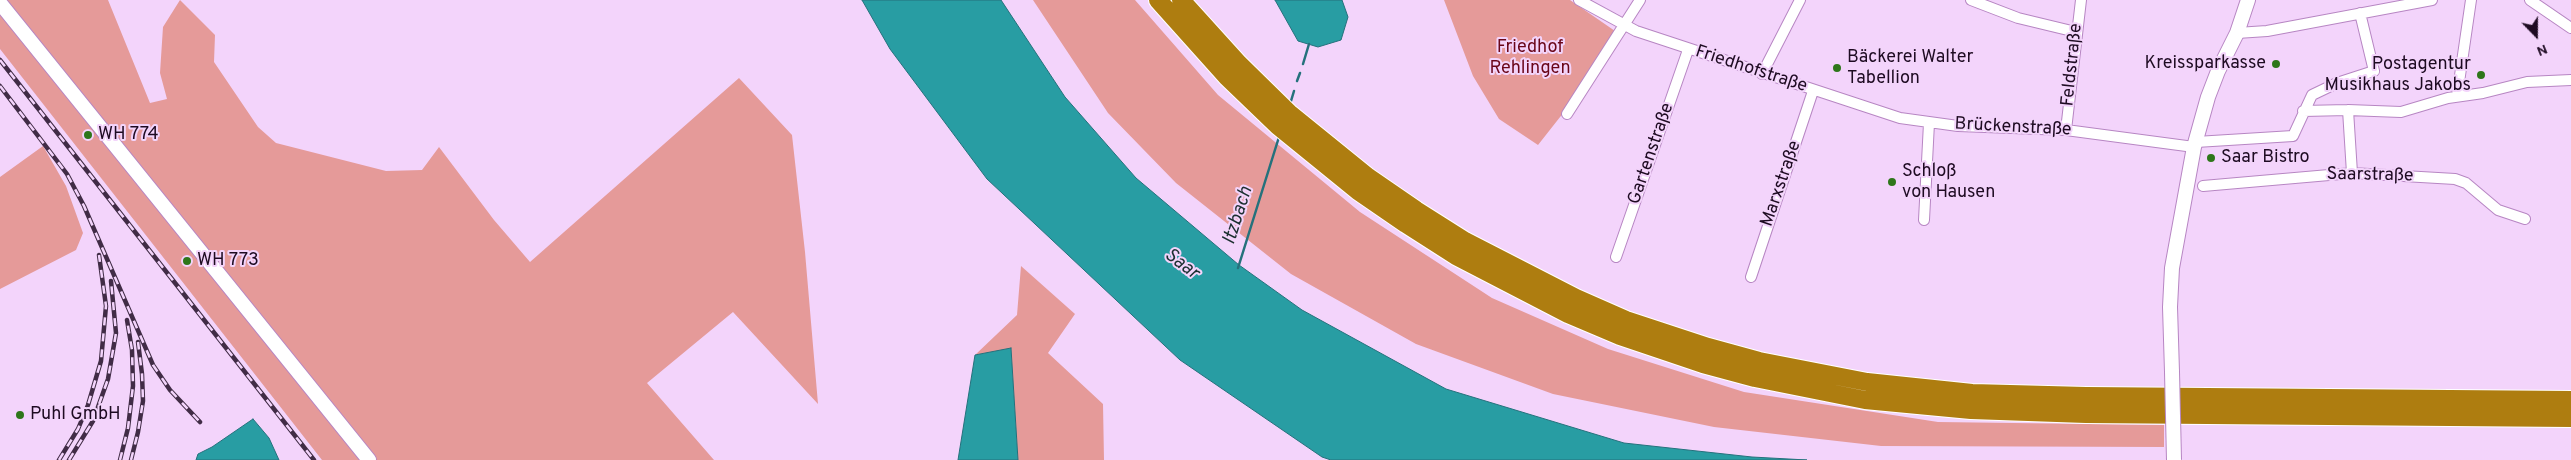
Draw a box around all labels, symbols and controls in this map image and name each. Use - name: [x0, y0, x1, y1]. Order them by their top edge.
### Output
- north arrow: [2511, 10, 2561, 60]
- street label: Feldstraße: [2058, 22, 2088, 108]
- park label: Friedhof Rehlingen: [1489, 37, 1571, 80]
- text: N: [2534, 40, 2550, 59]
- street label: Friedhofstraße: [1692, 42, 1810, 98]
- place label: Bäckerei Walter Tabellion: [1847, 47, 1974, 90]
- place label: Kreissparkasse: [2144, 53, 2266, 75]
- place label: Postagentur Musikhaus Jakobs: [2325, 54, 2471, 96]
- marker: Kreissparkasse: [2270, 58, 2282, 70]
- marker: Bäckerei Walter Tabellion: [1831, 62, 1843, 74]
- marker: Postagentur Musikhaus Jakobs: [2475, 69, 2487, 81]
- street label: Gartenstraße: [1625, 100, 1679, 208]
- street label: Brückenstraße: [1954, 114, 2072, 142]
- place label: WH 774: [98, 124, 159, 146]
- marker: WH 774: [82, 129, 94, 141]
- street label: Marxstraße: [1757, 138, 1807, 230]
- place label: Saar Bistro: [2221, 147, 2310, 169]
- marker: Saar Bistro: [2205, 152, 2217, 164]
- place label: Schloß von Hausen: [1902, 161, 1995, 203]
- street label: Saarstraße: [2326, 164, 2414, 188]
- marker: Schloß von Hausen: [1886, 176, 1898, 188]
- water label: Itzbach: [1219, 184, 1259, 248]
- water label: Saar: [1159, 245, 1203, 285]
- place label: WH 773: [197, 250, 259, 272]
- marker: WH 773: [181, 255, 193, 267]
- place label: Puhl GmbH: [30, 404, 121, 426]
- marker: Puhl GmbH: [14, 409, 26, 421]

